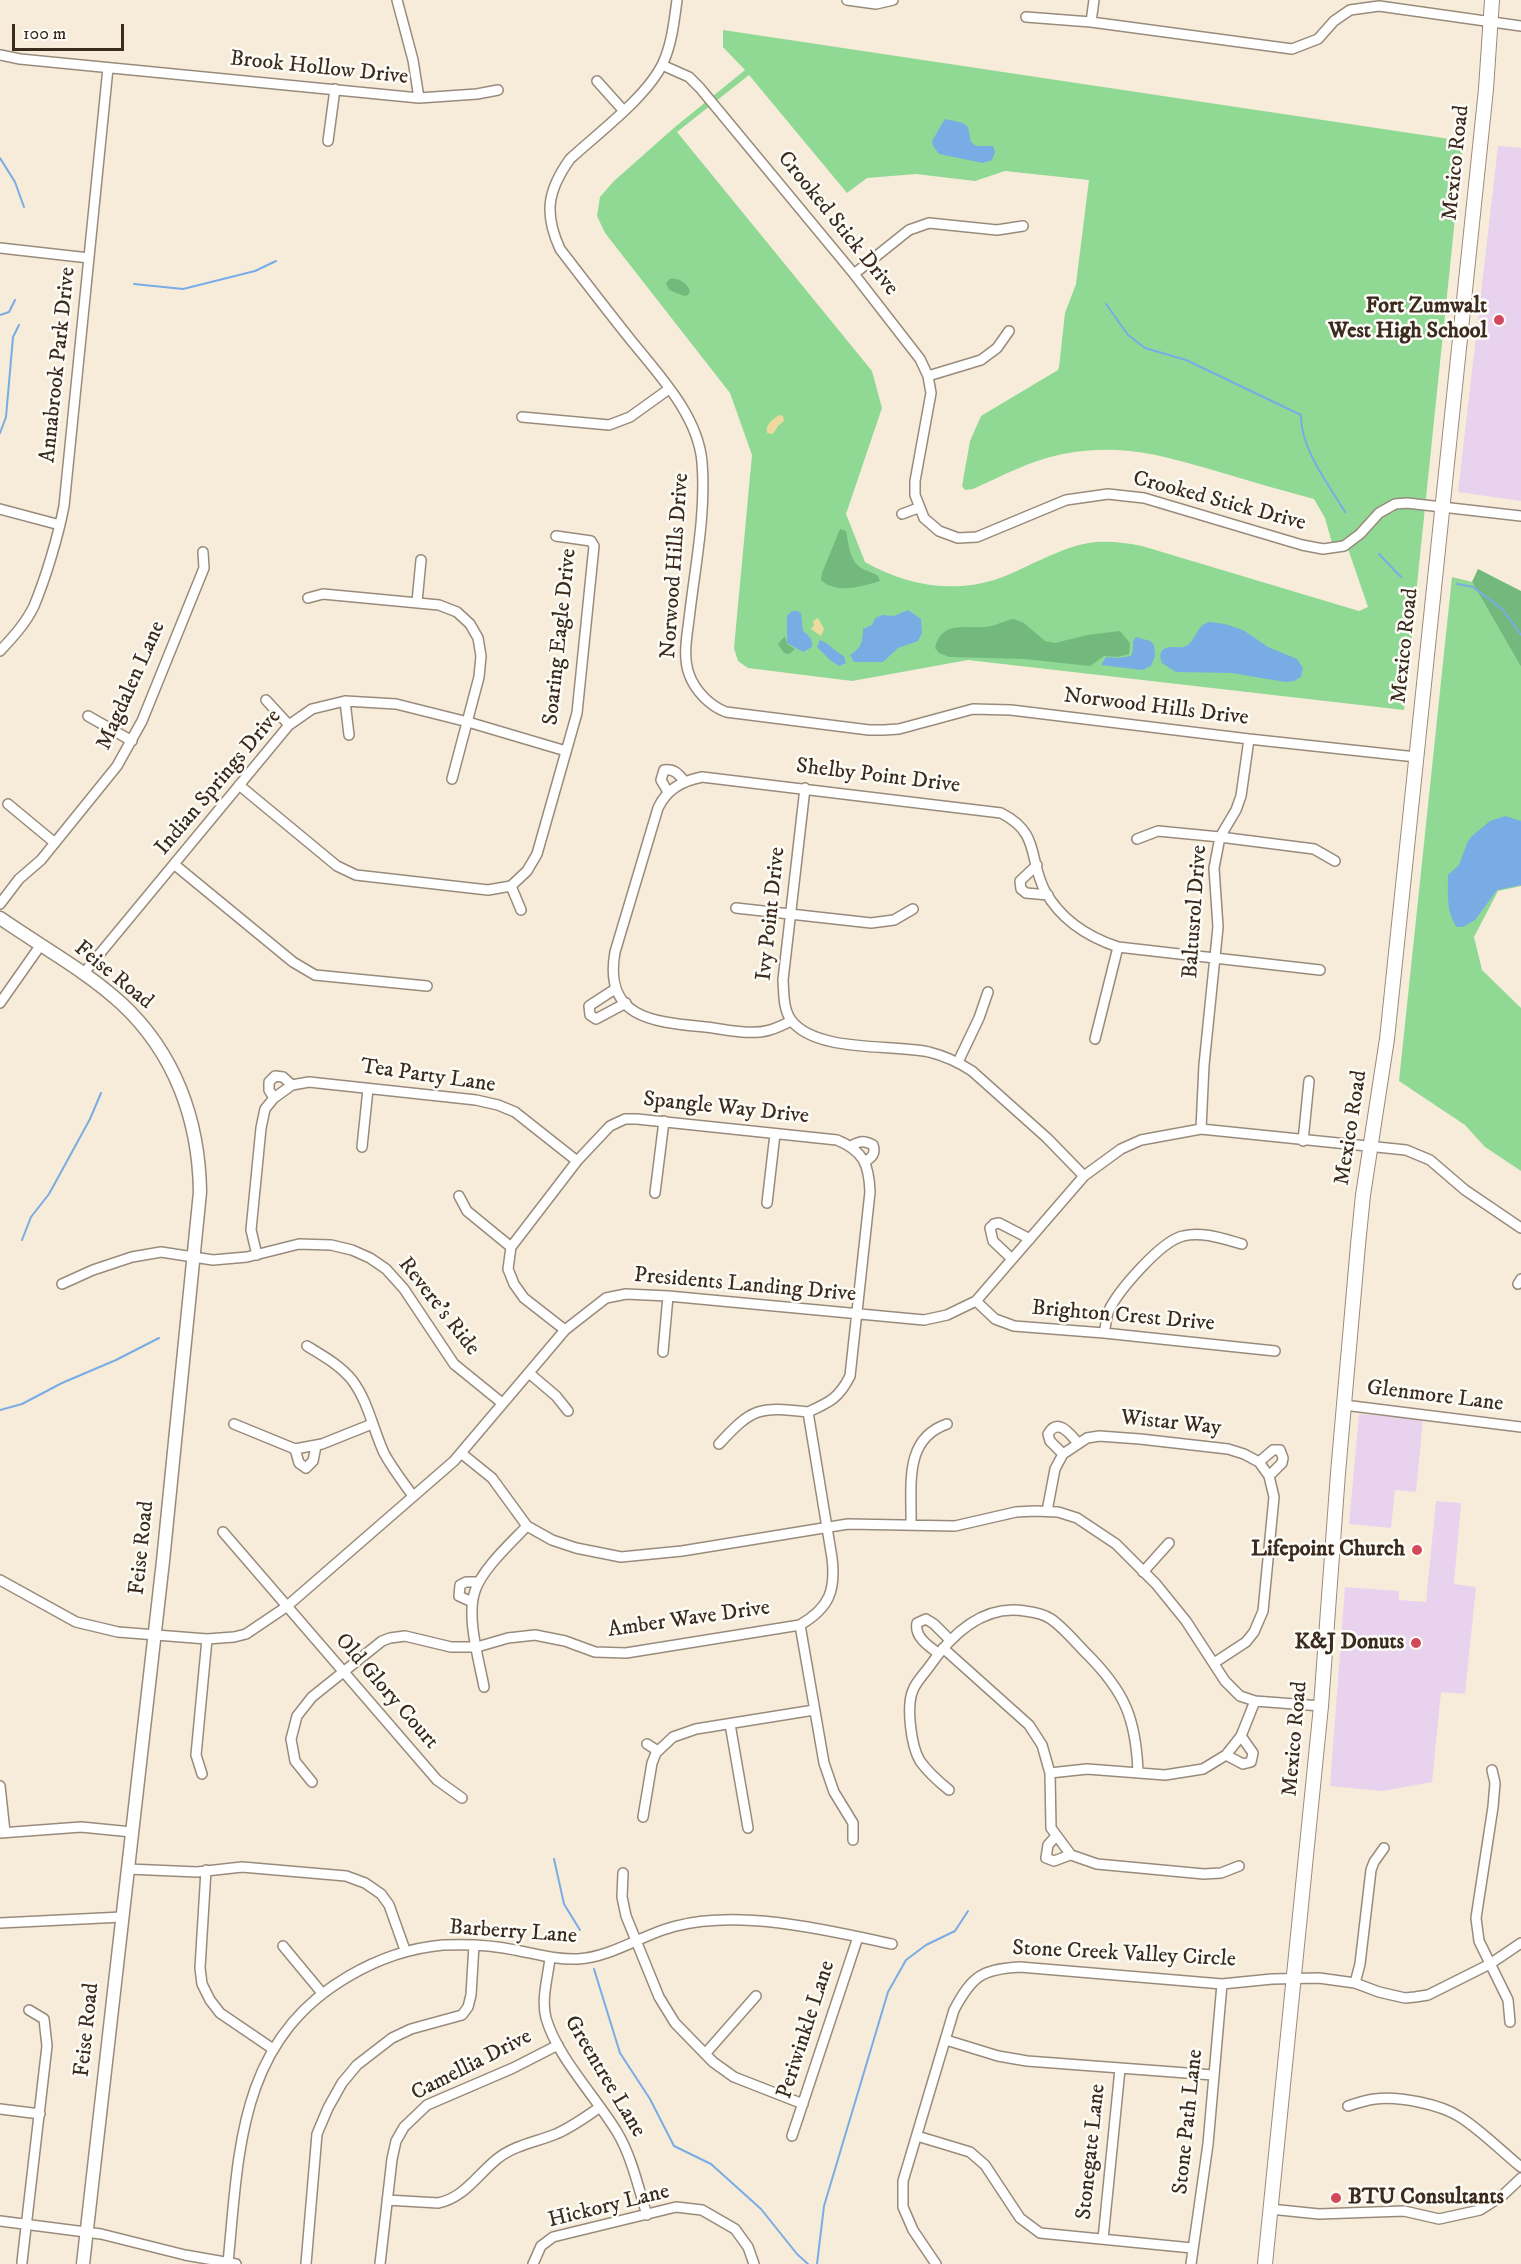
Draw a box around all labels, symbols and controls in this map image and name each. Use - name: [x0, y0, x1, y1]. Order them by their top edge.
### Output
- scale bar: [15, 12, 128, 50]
- text: 100 m: [23, 23, 66, 45]
- street label: Brook Hollow Drive: [228, 47, 410, 91]
- street label: Mexico Road: [1438, 104, 1476, 222]
- street label: Crooked Stick Drive: [771, 147, 903, 301]
- street label: Annabrook Park Drive: [36, 266, 82, 464]
- place label: Fort Zumwalt West High School: [1328, 294, 1487, 346]
- marker: Fort Zumwalt West High School: [1492, 313, 1506, 327]
- street label: Crooked Stick Drive: [1130, 466, 1308, 538]
- street label: Norwood Hills Drive: [656, 472, 696, 660]
- street label: Soaring Eagle Drive: [539, 547, 583, 727]
- street label: Mexico Road: [1387, 587, 1425, 705]
- street label: Magdalen Lane: [92, 618, 172, 754]
- street label: Norwood Hills Drive: [1062, 684, 1250, 732]
- street label: Indian Springs Drive: [150, 705, 288, 861]
- street label: Shelby Point Drive: [794, 754, 962, 800]
- street label: Baltusrol Drive: [1178, 844, 1214, 980]
- street label: Ivy Point Drive: [752, 846, 792, 982]
- street label: Feise Road: [68, 936, 158, 1016]
- street label: Tea Party Lane: [359, 1054, 497, 1100]
- street label: Mexico Road: [1330, 1069, 1374, 1187]
- street label: Spangle Way Drive: [642, 1087, 810, 1131]
- street label: Revere's Ride: [391, 1253, 485, 1361]
- street label: Presidents Landing Drive: [633, 1263, 857, 1309]
- street label: Brighton Crest Drive: [1030, 1296, 1216, 1338]
- street label: Glenmore Lane: [1365, 1376, 1505, 1418]
- street label: Wistar Way: [1119, 1406, 1223, 1442]
- street label: Feise Road: [125, 1500, 161, 1596]
- place label: Lifepoint Church: [1251, 1537, 1405, 1563]
- marker: Lifepoint Church: [1410, 1543, 1424, 1557]
- street label: Amber Wave Drive: [606, 1596, 772, 1644]
- street label: Old Glory Court: [329, 1629, 443, 1755]
- place label: K&J Donuts: [1295, 1630, 1404, 1656]
- marker: K&J Donuts: [1409, 1636, 1423, 1650]
- street label: Mexico Road: [1278, 1680, 1314, 1798]
- street label: Barberry Lane: [448, 1915, 578, 1951]
- street label: Stone Creek Valley Circle: [1012, 1936, 1236, 1974]
- street label: Periwinkle Lane: [772, 1958, 842, 2102]
- street label: Feise Road: [70, 1982, 106, 2078]
- street label: Greentree Lane: [557, 2011, 651, 2143]
- street label: Camellia Drive: [407, 2024, 537, 2108]
- street label: Stone Path Lane: [1168, 2048, 1210, 2196]
- street label: Stonegate Lane: [1072, 2083, 1112, 2221]
- street label: Hickory Lane: [546, 2179, 672, 2235]
- place label: BTU Consultants: [1348, 2185, 1504, 2211]
- marker: BTU Consultants: [1329, 2191, 1343, 2205]

